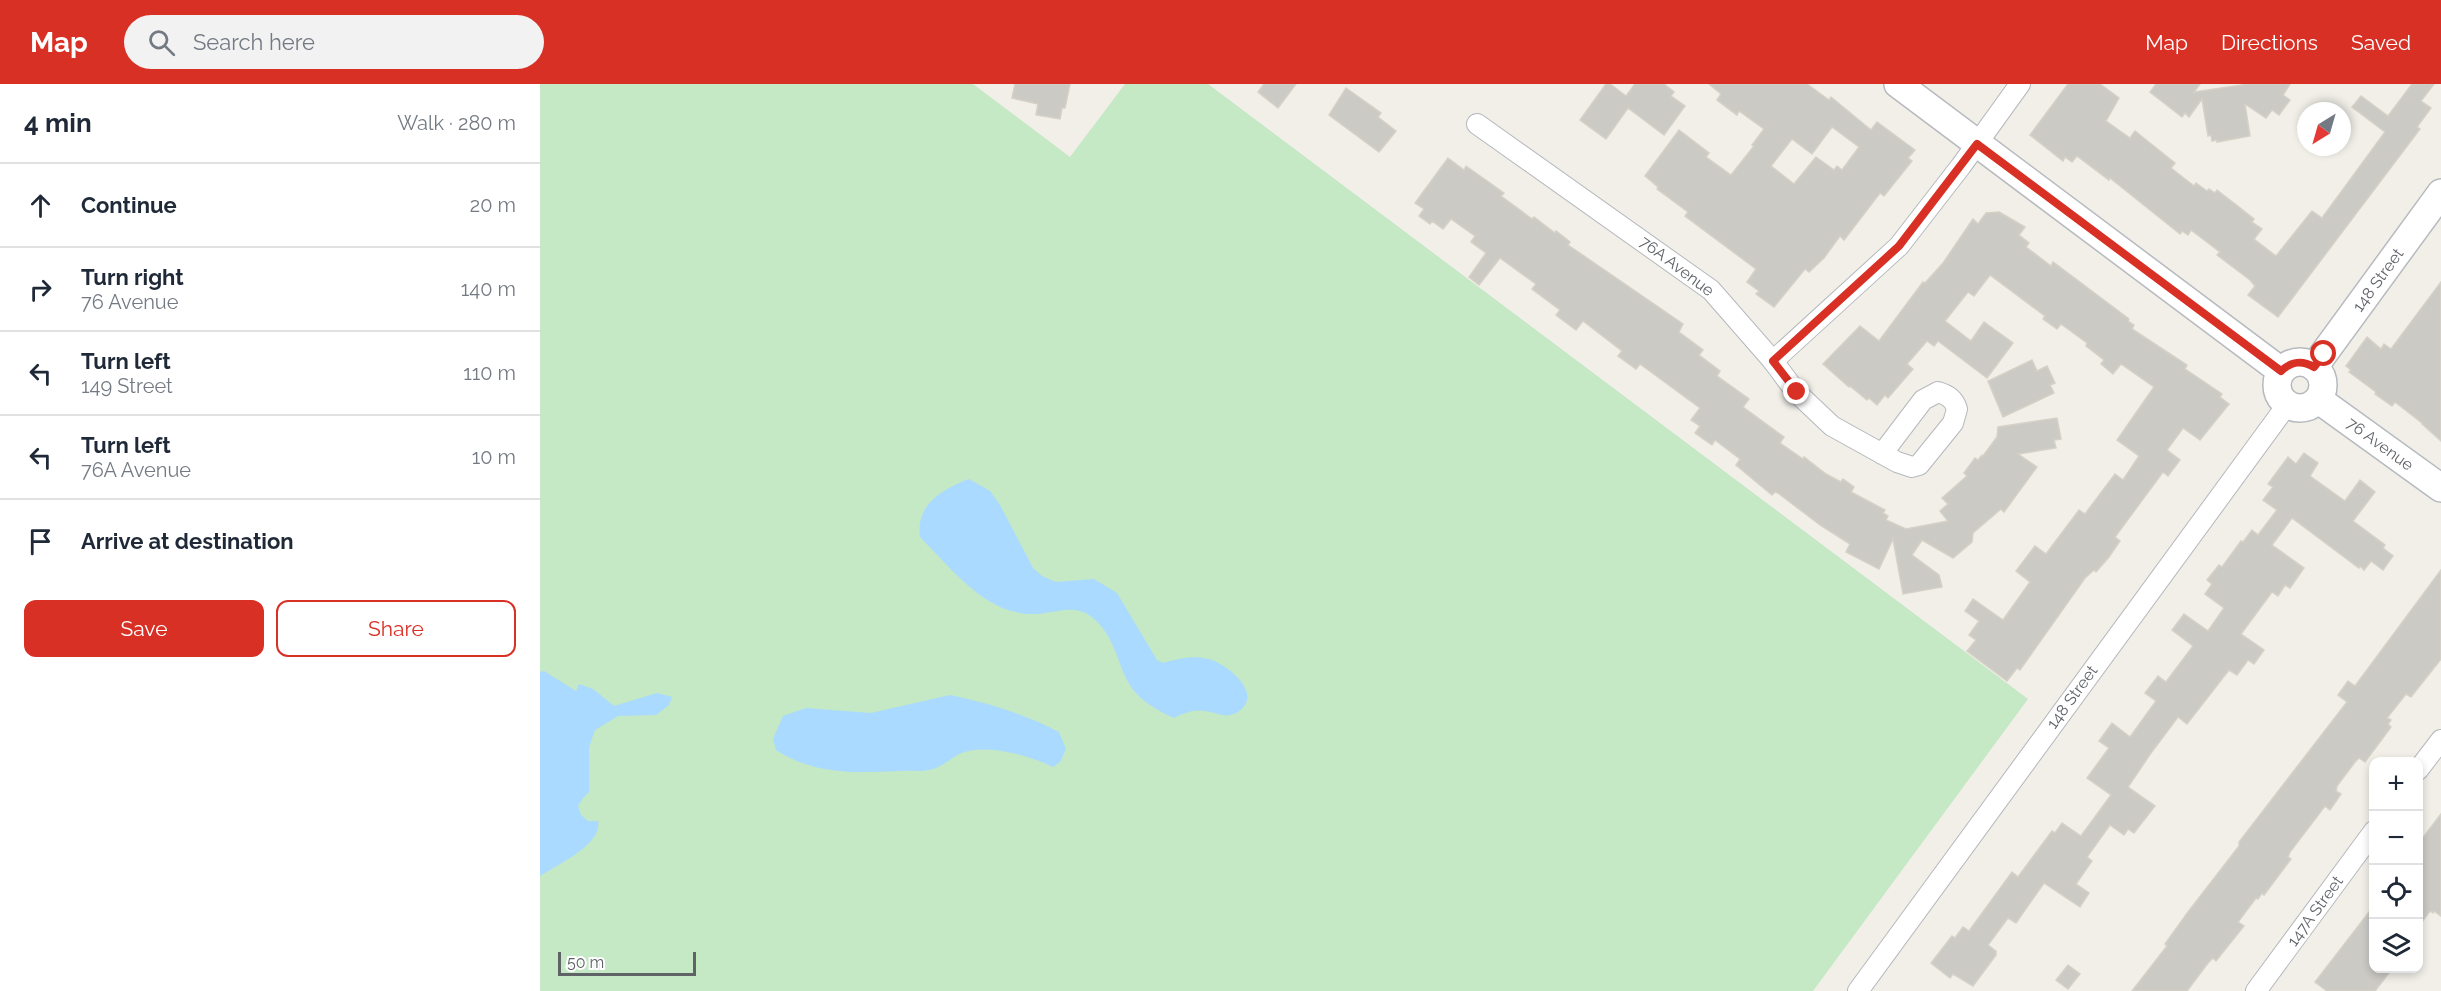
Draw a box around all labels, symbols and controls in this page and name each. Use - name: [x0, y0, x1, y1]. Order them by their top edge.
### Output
- search box: [124, 15, 544, 69]
- text: Map: [30, 26, 88, 59]
- icon: search: [145, 26, 178, 59]
- text: Search here: [193, 29, 315, 55]
- text: Map: [2145, 30, 2188, 55]
- text: Directions: [2221, 30, 2318, 55]
- text: Saved: [2351, 30, 2411, 55]
- north arrow: [2297, 102, 2351, 156]
- text: 4 min: [24, 108, 92, 138]
- text: Walk · 280 m: [397, 111, 516, 135]
- icon: ahead: [24, 189, 57, 222]
- text: Continue: [81, 192, 177, 218]
- text: 20 m: [470, 193, 516, 217]
- street label: 76A Avenue: [1636, 232, 1718, 300]
- street label: 148 Street: [2349, 244, 2408, 315]
- text: Turn right: [81, 264, 184, 290]
- icon: right: [24, 273, 57, 306]
- text: 140 m: [461, 277, 516, 301]
- text: 76 Avenue: [81, 290, 178, 314]
- route start: [2310, 340, 2336, 366]
- text: Turn left: [81, 348, 171, 374]
- icon: left: [24, 357, 57, 390]
- text: 110 m: [463, 361, 516, 385]
- text: 149 Street: [81, 374, 173, 398]
- route end: [1783, 378, 1809, 404]
- street label: 76 Avenue: [2343, 413, 2417, 475]
- text: Turn left: [81, 432, 171, 458]
- icon: left: [24, 441, 57, 474]
- text: 10 m: [472, 445, 516, 469]
- text: 76A Avenue: [81, 458, 191, 482]
- icon: arrive: [24, 525, 57, 558]
- text: Arrive at destination: [81, 528, 294, 554]
- button: Save: [24, 600, 264, 657]
- button: Share: [276, 600, 516, 657]
- street label: 148 Street: [2043, 661, 2102, 732]
- map controls: [2369, 757, 2423, 973]
- button: +: [2369, 757, 2423, 811]
- button: −: [2369, 811, 2423, 865]
- button: locate: [2369, 865, 2423, 919]
- street label: 147A Street: [2283, 872, 2347, 950]
- button: layers: [2369, 919, 2423, 973]
- scale bar: [558, 949, 696, 976]
- text: 50 m: [567, 953, 604, 972]

